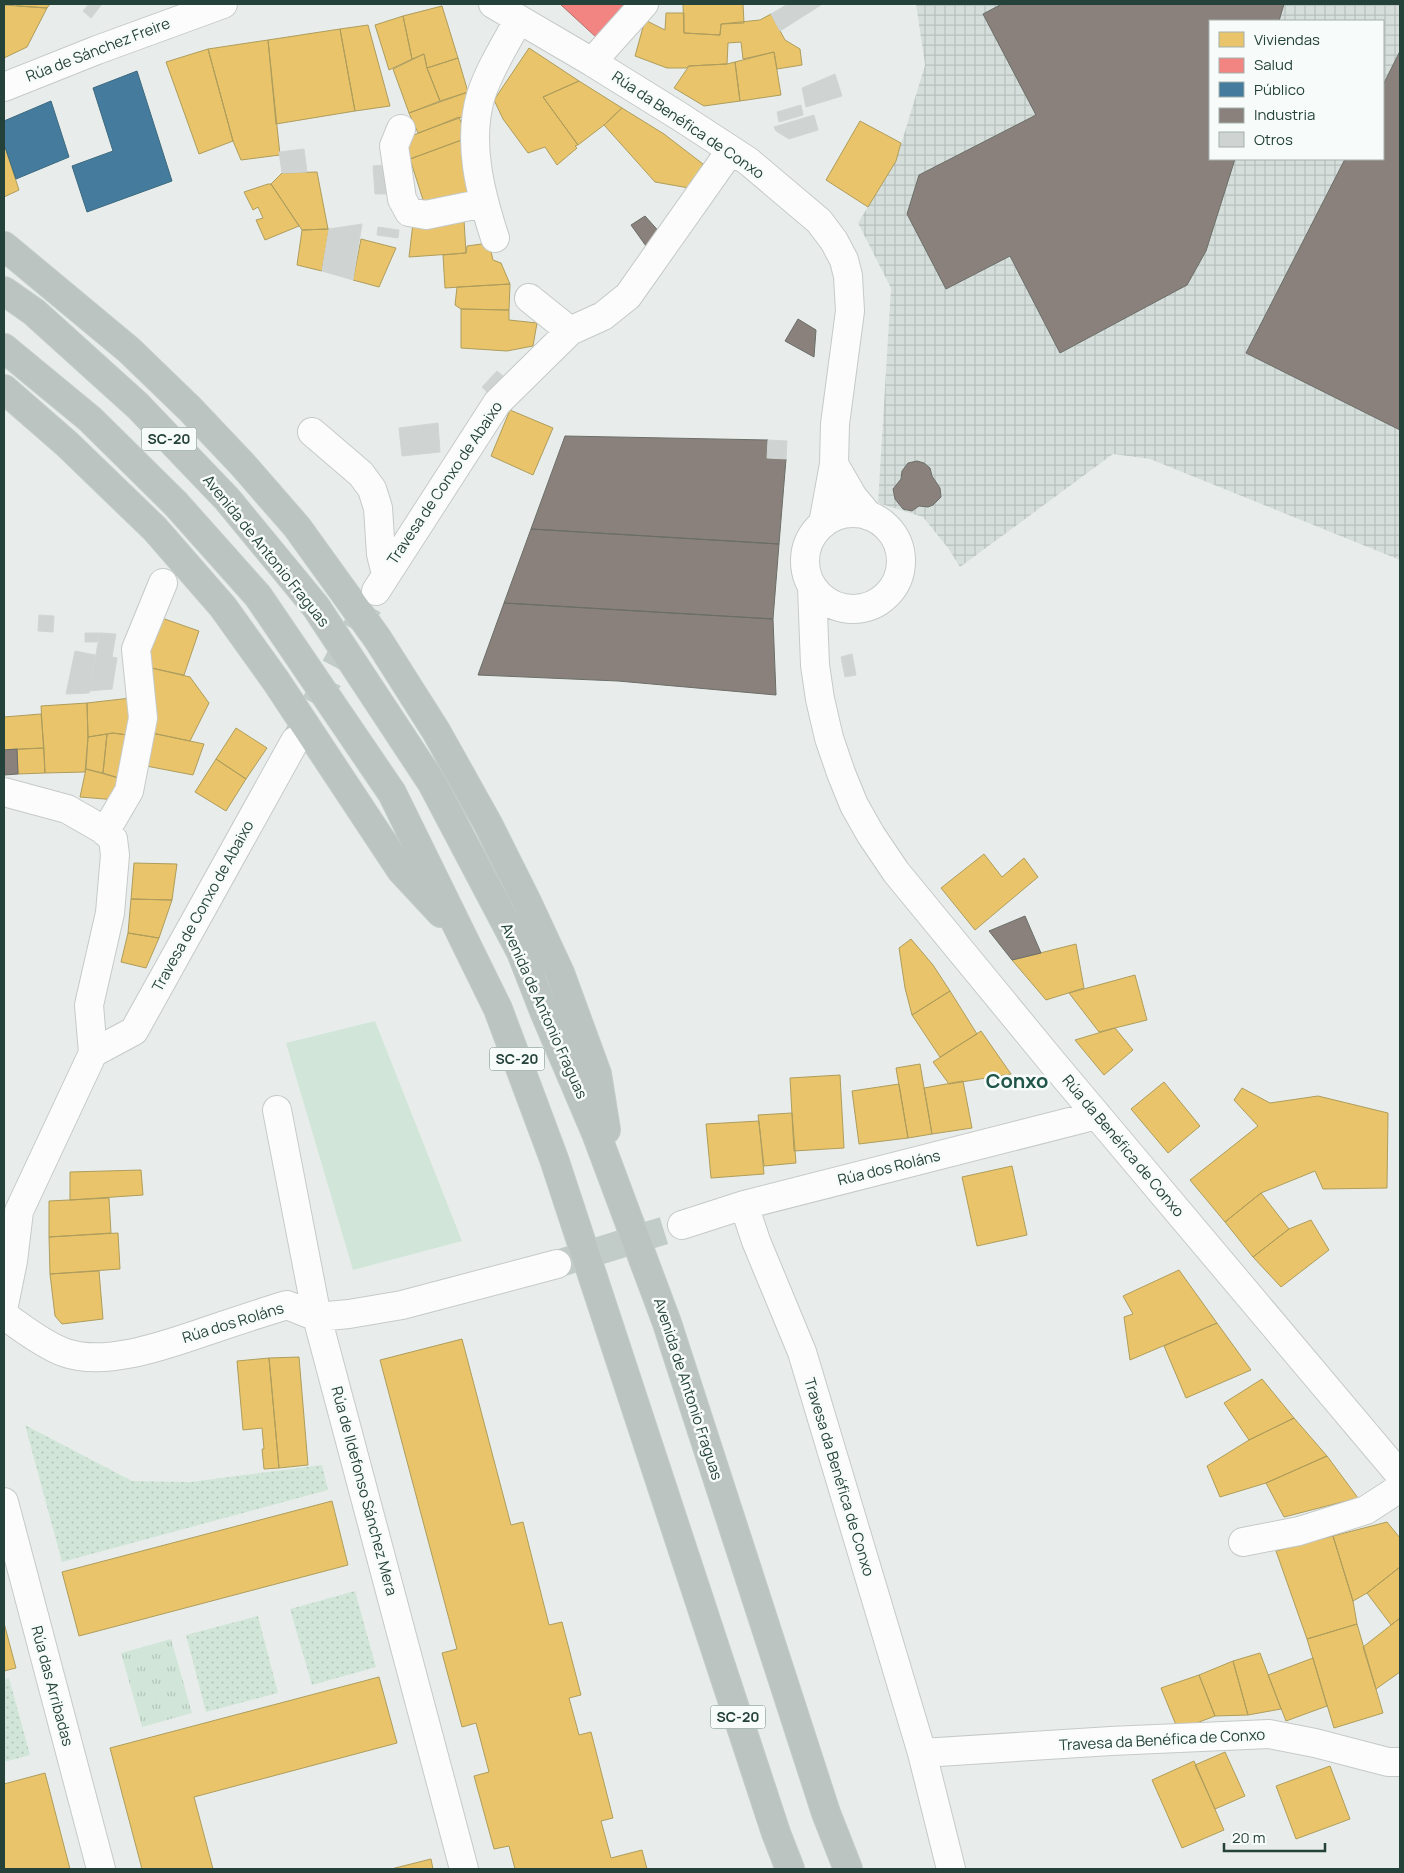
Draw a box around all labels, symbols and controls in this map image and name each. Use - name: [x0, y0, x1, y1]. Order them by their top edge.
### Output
- street label: Rúa de Sánchez Freire: [23, 12, 173, 87]
- legend: [1209, 20, 1384, 160]
- text: Viviendas: [1254, 29, 1320, 50]
- text: Salud: [1254, 54, 1293, 75]
- street label: Rúa da Benéfica de Conxo: [608, 66, 769, 184]
- text: Público: [1254, 79, 1305, 100]
- text: Industria: [1254, 104, 1315, 125]
- text: Otros: [1254, 129, 1293, 150]
- street label: Travesa de Conxo de Abaixo: [382, 397, 507, 568]
- road number: SC-20: [142, 428, 196, 450]
- street label: Avenida de Antonio Fraguas: [198, 470, 335, 631]
- street label: Travesa de Conxo de Abaixo: [147, 816, 258, 995]
- street label: Avenida de Antonio Fraguas: [496, 920, 593, 1102]
- road number: SC-20: [490, 1048, 544, 1070]
- district label: Conxo: [986, 1067, 1048, 1094]
- street label: Rúa da Benéfica de Conxo: [1058, 1070, 1189, 1221]
- street label: Rúa dos Roláns: [835, 1145, 943, 1190]
- street label: Avenida de Antonio Fraguas: [649, 1295, 728, 1483]
- street label: Rúa dos Roláns: [179, 1297, 286, 1348]
- street label: Travesa da Benéfica de Conxo: [799, 1375, 880, 1579]
- street label: Rúa de Ildefonso Sánchez Mera: [326, 1384, 403, 1598]
- street label: Rúa das Arribadas: [26, 1623, 79, 1749]
- road number: SC-20: [710, 1705, 766, 1728]
- street label: Travesa da Benéfica de Conxo: [1058, 1724, 1266, 1755]
- scale bar: [1224, 1820, 1325, 1852]
- text: 20 m: [1232, 1827, 1265, 1848]

